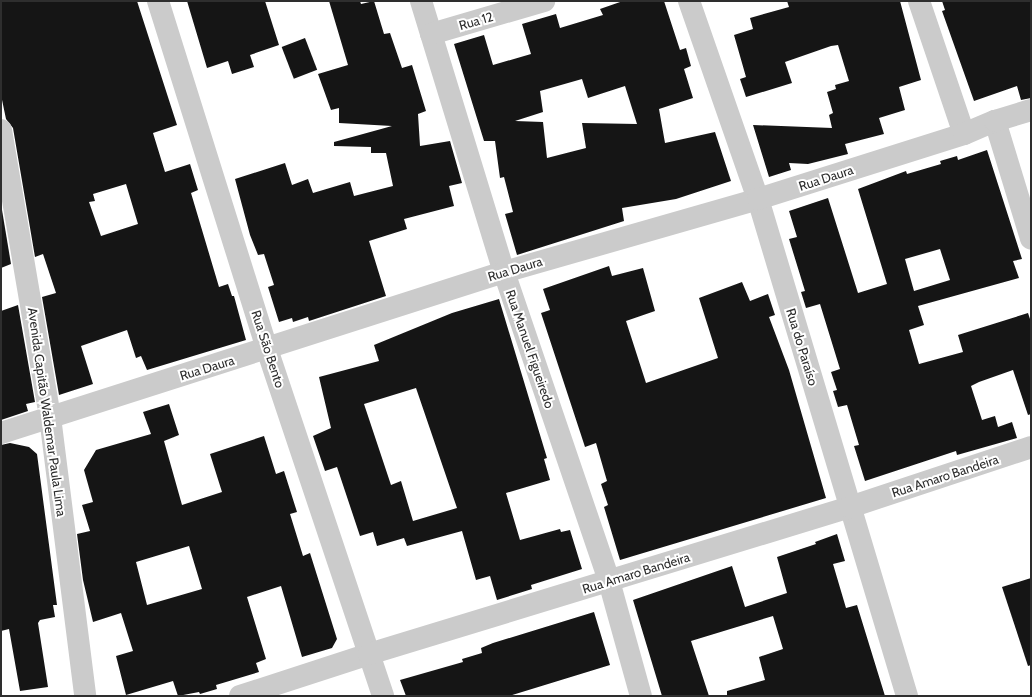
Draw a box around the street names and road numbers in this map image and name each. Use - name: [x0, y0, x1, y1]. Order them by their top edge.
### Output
- street label: Rua 12: [457, 9, 495, 33]
- street label: Rua Daura: [797, 162, 855, 194]
- street label: Rua Daura: [486, 253, 544, 285]
- street label: Rua Manuel Figueiredo: [502, 288, 558, 410]
- street label: Rua do Paraíso: [783, 306, 821, 388]
- street label: Avenida Capitão Waldemar Paula Lima: [25, 307, 69, 517]
- street label: Rua São Bento: [248, 308, 288, 390]
- street label: Rua Daura: [178, 352, 236, 384]
- street label: Rua Amaro Bandeira: [890, 451, 1000, 501]
- street label: Rua Amaro Bandeira: [580, 549, 692, 597]

